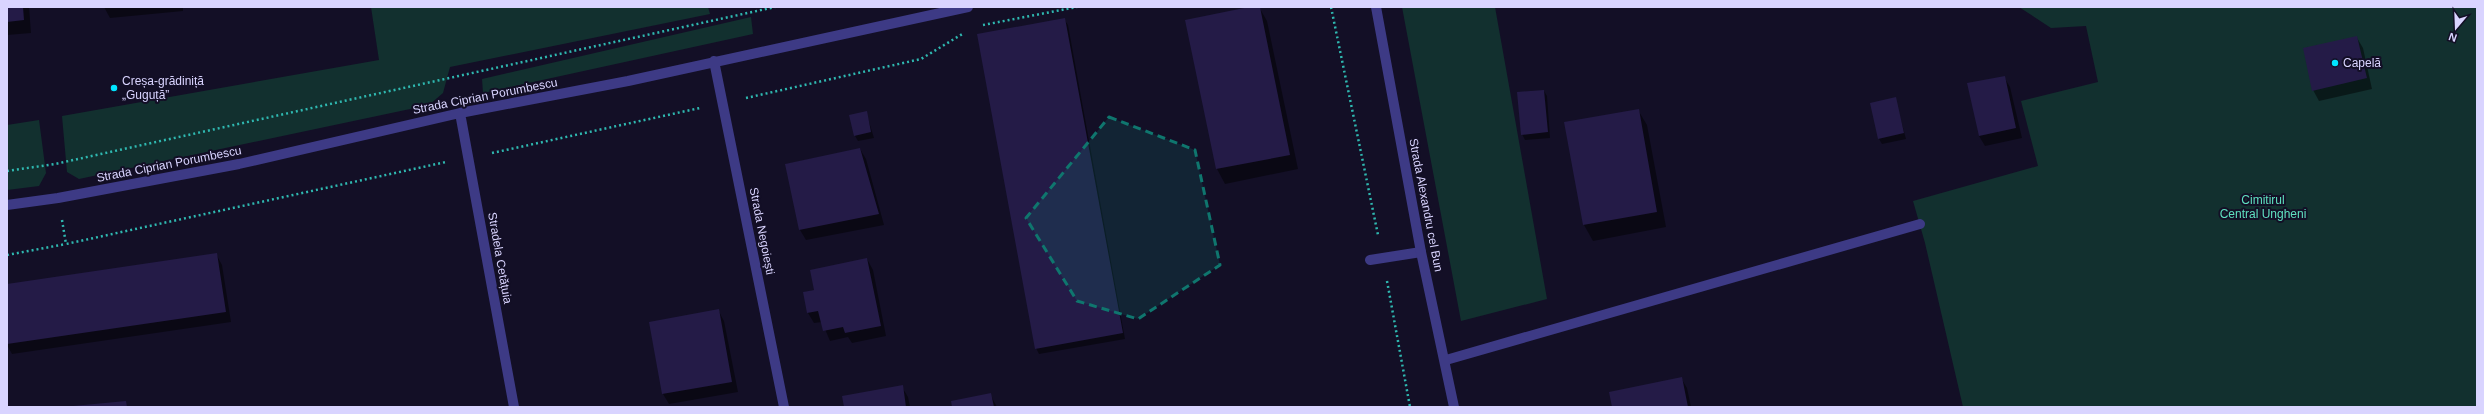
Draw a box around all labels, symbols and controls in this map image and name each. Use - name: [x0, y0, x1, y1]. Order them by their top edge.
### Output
- north arrow: [2436, 8, 2476, 48]
- text: N: [2447, 30, 2458, 44]
- place label: Capelă: [2343, 56, 2381, 70]
- marker: Capelă: [2330, 58, 2340, 68]
- place label: Creșa-grădiniță „Guguță”: [122, 74, 204, 102]
- street label: Strada Ciprian Porumbescu: [411, 75, 559, 117]
- marker: Creșa-grădiniță „Guguță”: [109, 83, 119, 93]
- street label: Strada Alexandru cel Bun: [1406, 137, 1446, 273]
- street label: Strada Ciprian Porumbescu: [95, 143, 243, 185]
- street label: Strada Negoiești: [747, 186, 777, 276]
- park label: Cimitirul Central Ungheni: [2220, 193, 2306, 221]
- street label: Stradela Cetățuia: [485, 211, 515, 305]

